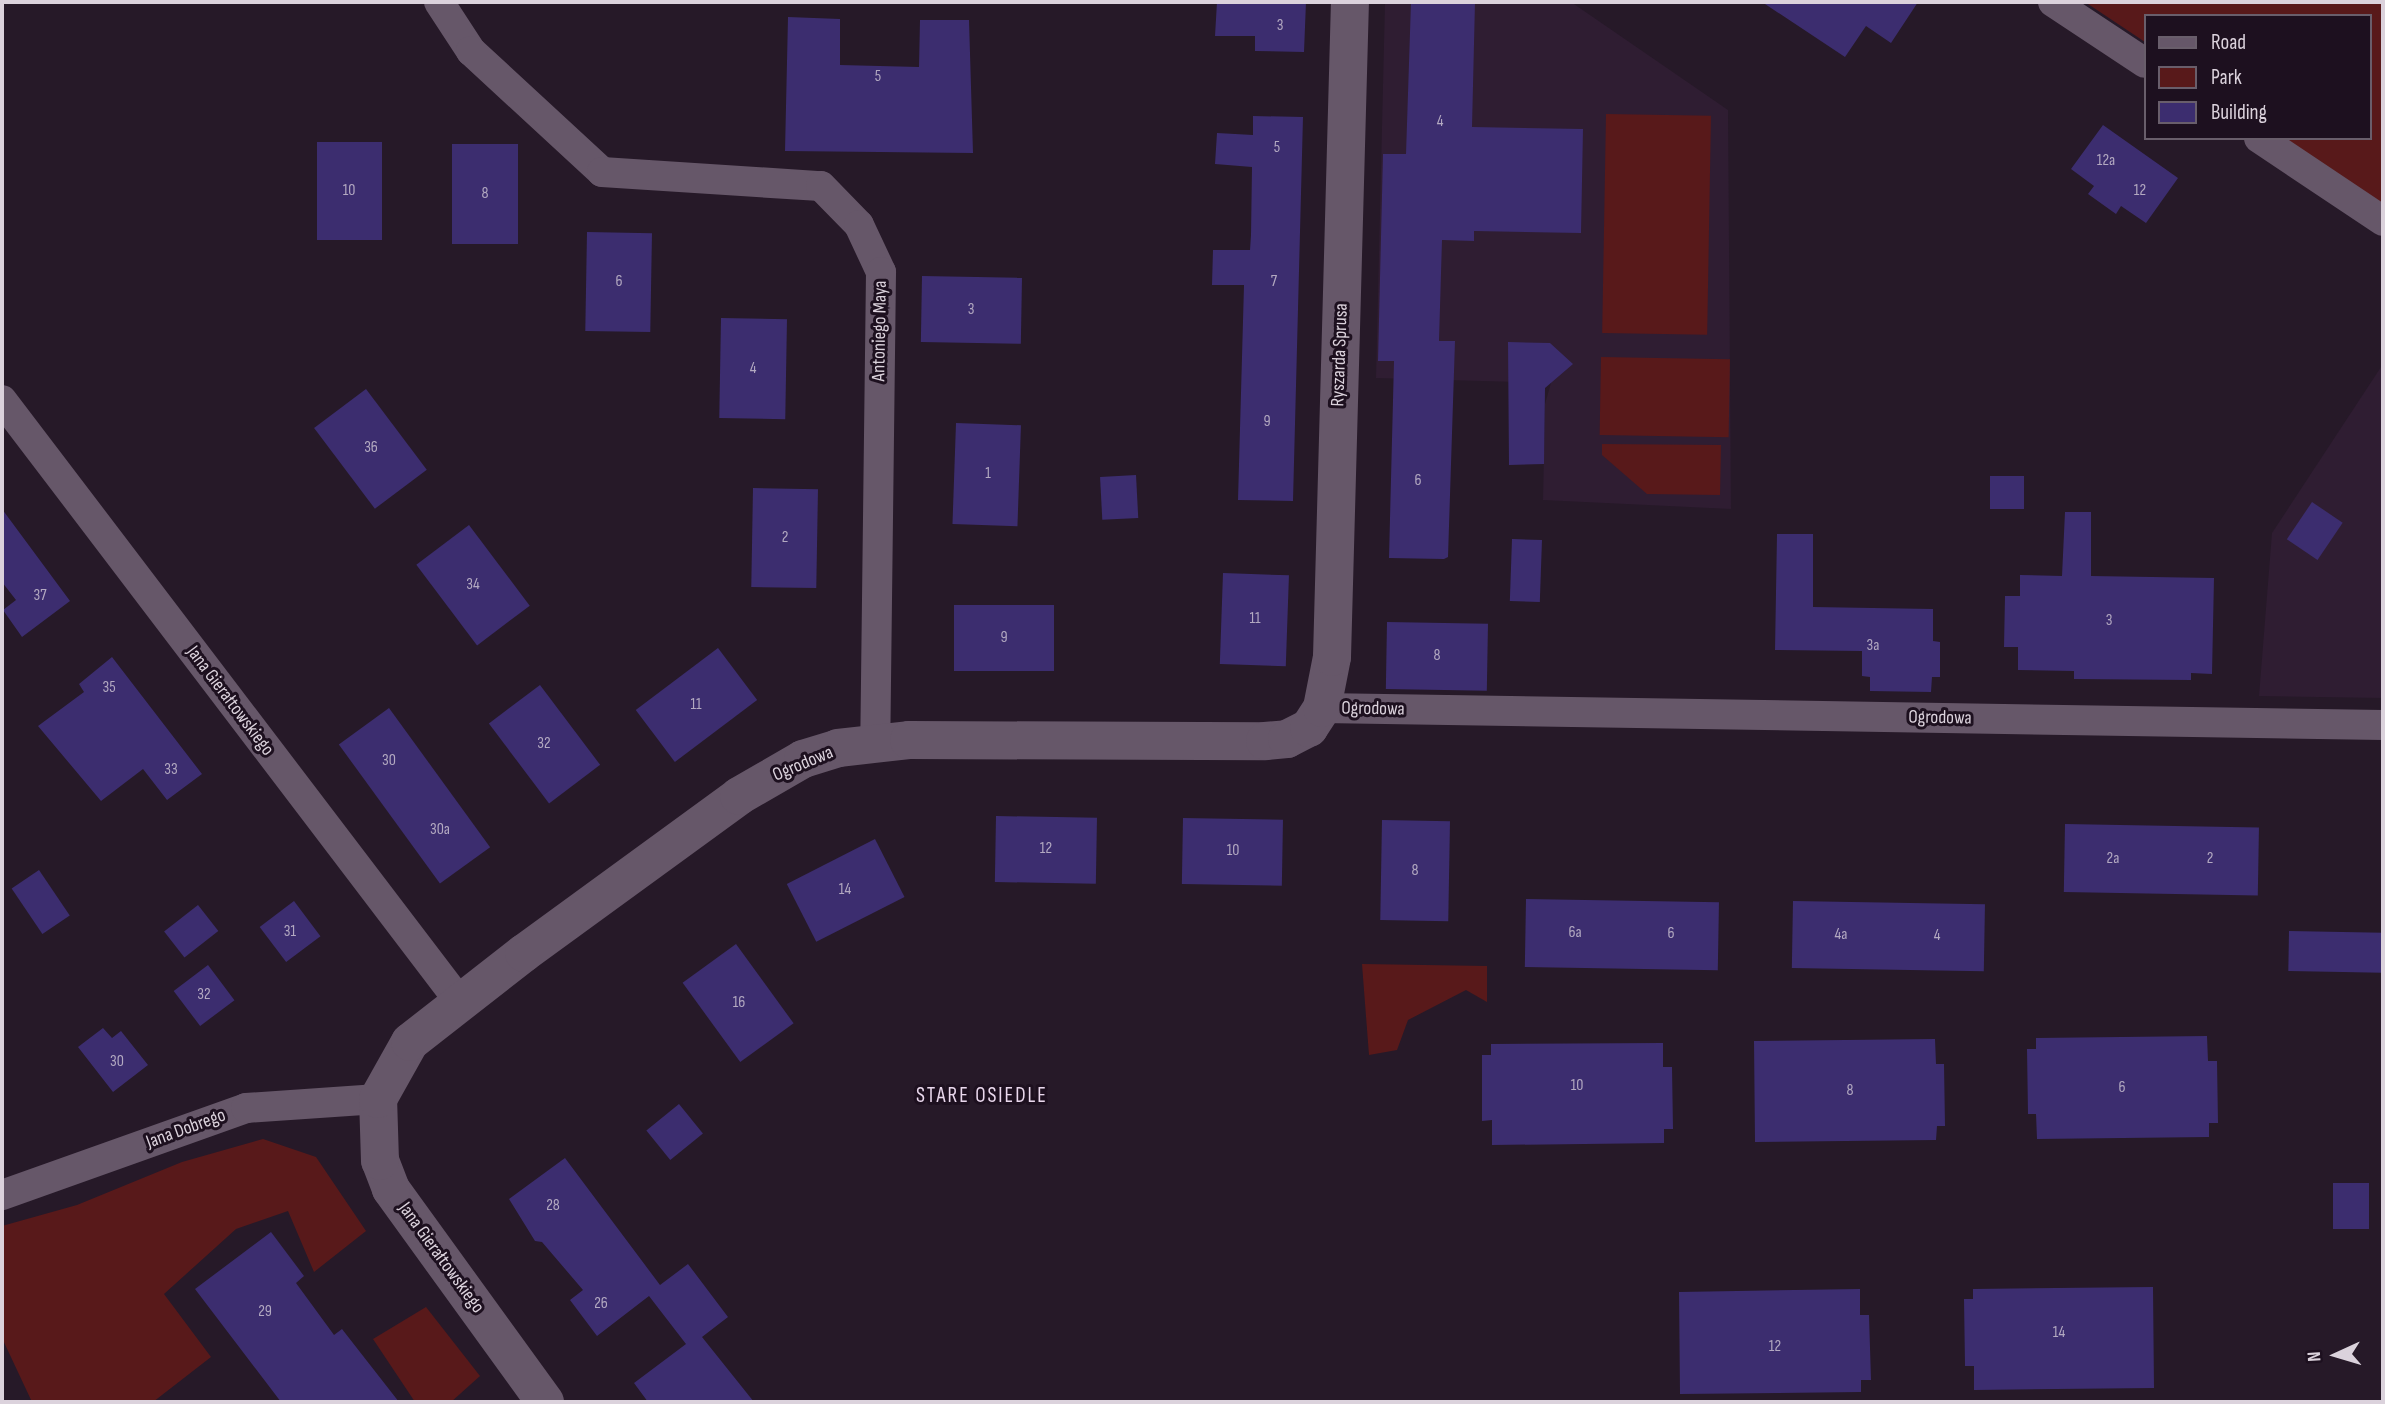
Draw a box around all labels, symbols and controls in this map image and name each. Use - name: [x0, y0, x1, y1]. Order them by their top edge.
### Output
- legend: [2144, 14, 2371, 140]
- house number: 3: [1277, 16, 1283, 36]
- text: Road: [2211, 30, 2246, 55]
- text: Park: [2211, 65, 2242, 90]
- house number: 5: [875, 67, 881, 87]
- text: Building: [2211, 100, 2267, 125]
- house number: 4: [1437, 112, 1443, 132]
- house number: 5: [1274, 138, 1280, 158]
- house number: 12a: [2097, 151, 2115, 171]
- house number: 10: [343, 181, 355, 201]
- house number: 12: [2134, 181, 2146, 201]
- house number: 8: [481, 184, 489, 204]
- house number: 6: [615, 272, 623, 292]
- house number: 7: [1271, 272, 1277, 292]
- street label: Antoniego Maya: [868, 280, 892, 382]
- house number: 3: [968, 300, 974, 320]
- street label: Ryszarda Sprusa: [1327, 303, 1353, 407]
- house number: 4: [750, 359, 756, 379]
- house number: 9: [1263, 412, 1271, 432]
- house number: 36: [364, 438, 378, 458]
- house number: 1: [985, 464, 991, 484]
- house number: 6: [1414, 471, 1422, 491]
- house number: 2: [782, 528, 788, 548]
- house number: 34: [466, 575, 480, 595]
- house number: 37: [33, 586, 47, 606]
- house number: 11: [1249, 609, 1261, 629]
- house number: 3: [2106, 611, 2112, 631]
- house number: 9: [1000, 628, 1008, 648]
- house number: 3a: [1867, 636, 1879, 656]
- street label: Jana Gierałtowskiego: [181, 642, 279, 760]
- house number: 8: [1433, 646, 1441, 666]
- house number: 35: [102, 678, 116, 698]
- house number: 11: [690, 695, 702, 715]
- street label: Ogrodowa: [1341, 697, 1405, 721]
- street label: Ogrodowa: [1908, 706, 1972, 730]
- house number: 32: [537, 734, 551, 754]
- street label: Ogrodowa: [769, 741, 837, 787]
- house number: 30: [382, 751, 396, 771]
- house number: 33: [164, 760, 178, 780]
- house number: 30a: [430, 820, 450, 840]
- house number: 12: [1040, 839, 1052, 859]
- house number: 10: [1227, 841, 1239, 861]
- house number: 2a: [2107, 849, 2119, 869]
- house number: 2: [2207, 849, 2213, 869]
- house number: 8: [1411, 861, 1419, 881]
- house number: 14: [839, 880, 851, 900]
- house number: 31: [284, 922, 296, 942]
- house number: 6a: [1568, 923, 1582, 943]
- house number: 6: [1667, 924, 1675, 944]
- house number: 4a: [1835, 925, 1847, 945]
- house number: 4: [1934, 926, 1940, 946]
- house number: 32: [197, 985, 211, 1005]
- house number: 16: [733, 993, 745, 1013]
- house number: 30: [110, 1052, 124, 1072]
- house number: 10: [1571, 1076, 1583, 1096]
- house number: 6: [2118, 1078, 2126, 1098]
- house number: 8: [1846, 1081, 1854, 1101]
- district label: STARE OSIEDLE: [918, 1083, 1046, 1109]
- street label: Jana Dobrego: [143, 1104, 229, 1154]
- house number: 28: [546, 1196, 560, 1216]
- street label: Jana Gierałtowskiego: [393, 1198, 489, 1318]
- house number: 26: [594, 1294, 608, 1314]
- house number: 29: [258, 1302, 272, 1322]
- north arrow: [2301, 1320, 2371, 1390]
- house number: 14: [2053, 1323, 2065, 1343]
- house number: 12: [1769, 1337, 1781, 1357]
- text: N: [2303, 1351, 2326, 1362]

